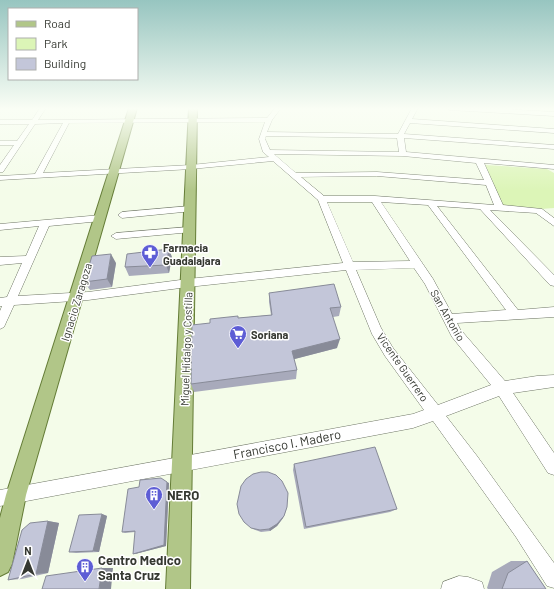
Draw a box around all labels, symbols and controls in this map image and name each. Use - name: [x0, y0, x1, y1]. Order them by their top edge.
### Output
- legend: [8, 8, 138, 80]
- text: Road: [44, 16, 71, 30]
- text: Park: [44, 36, 68, 50]
- text: Building: [44, 56, 86, 70]
- place label: Farmacia Guadalajara: [163, 241, 221, 267]
- pharmacy icon: Farmacia Guadalajara: [140, 243, 160, 268]
- street label: Ignacio Zaragoza: [58, 262, 94, 342]
- street label: San Antonio: [428, 287, 468, 343]
- street label: Miguel Hidalgo y Costilla: [178, 292, 194, 406]
- supermarket icon: Soriana: [228, 324, 248, 349]
- place label: Soriana: [251, 328, 289, 341]
- street label: Vicente Guerrero: [374, 330, 432, 404]
- street label: Francisco I. Madero: [232, 426, 342, 462]
- building icon: NERO: [144, 485, 164, 510]
- place label: NERO: [167, 487, 199, 503]
- north arrow: [8, 541, 48, 581]
- text: N: [24, 544, 32, 557]
- place label: Centro Medico Santa Cruz: [98, 552, 181, 583]
- building icon: Centro Medico Santa Cruz: [75, 557, 95, 582]

